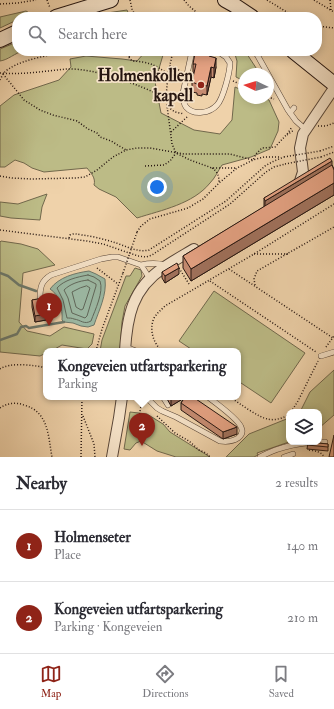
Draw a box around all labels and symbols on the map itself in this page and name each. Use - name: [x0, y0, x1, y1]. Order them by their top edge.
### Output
- place label: Holmenkollen kapell: [97, 65, 194, 107]
- north arrow: [238, 68, 274, 104]
- marker: Holmenkollen kapell: [196, 80, 206, 90]
- your location: [147, 177, 167, 197]
- pin: 1: [36, 293, 62, 326]
- pin: 2: [129, 413, 155, 446]

